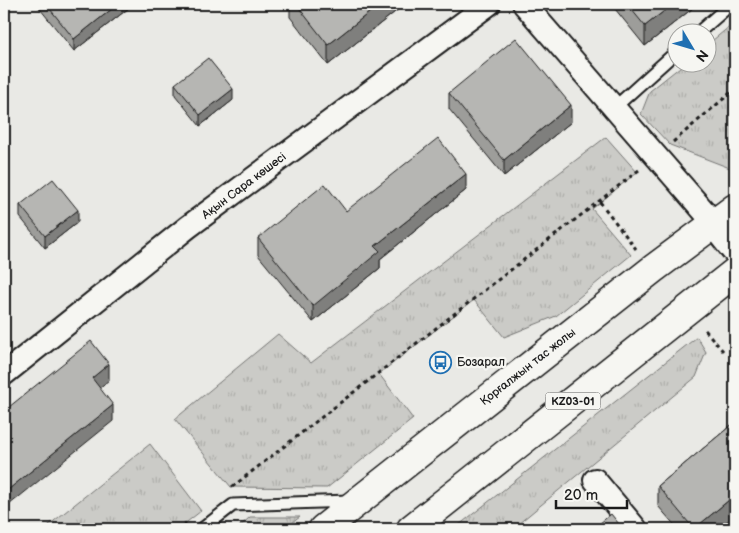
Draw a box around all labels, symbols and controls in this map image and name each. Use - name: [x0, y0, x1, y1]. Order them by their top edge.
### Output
- north arrow: [666, 22, 716, 72]
- text: N: [692, 46, 712, 65]
- street label: Ақын Сара көшесі: [198, 149, 289, 223]
- street label: Қорғалжын тас жолы: [477, 325, 579, 409]
- bus stop icon: Бозарал: [429, 350, 453, 374]
- place label: Бозарал: [457, 355, 505, 370]
- road number: KZ03-01: [546, 392, 600, 410]
- scale bar: [556, 478, 628, 510]
- text: 20 m: [564, 486, 598, 505]

